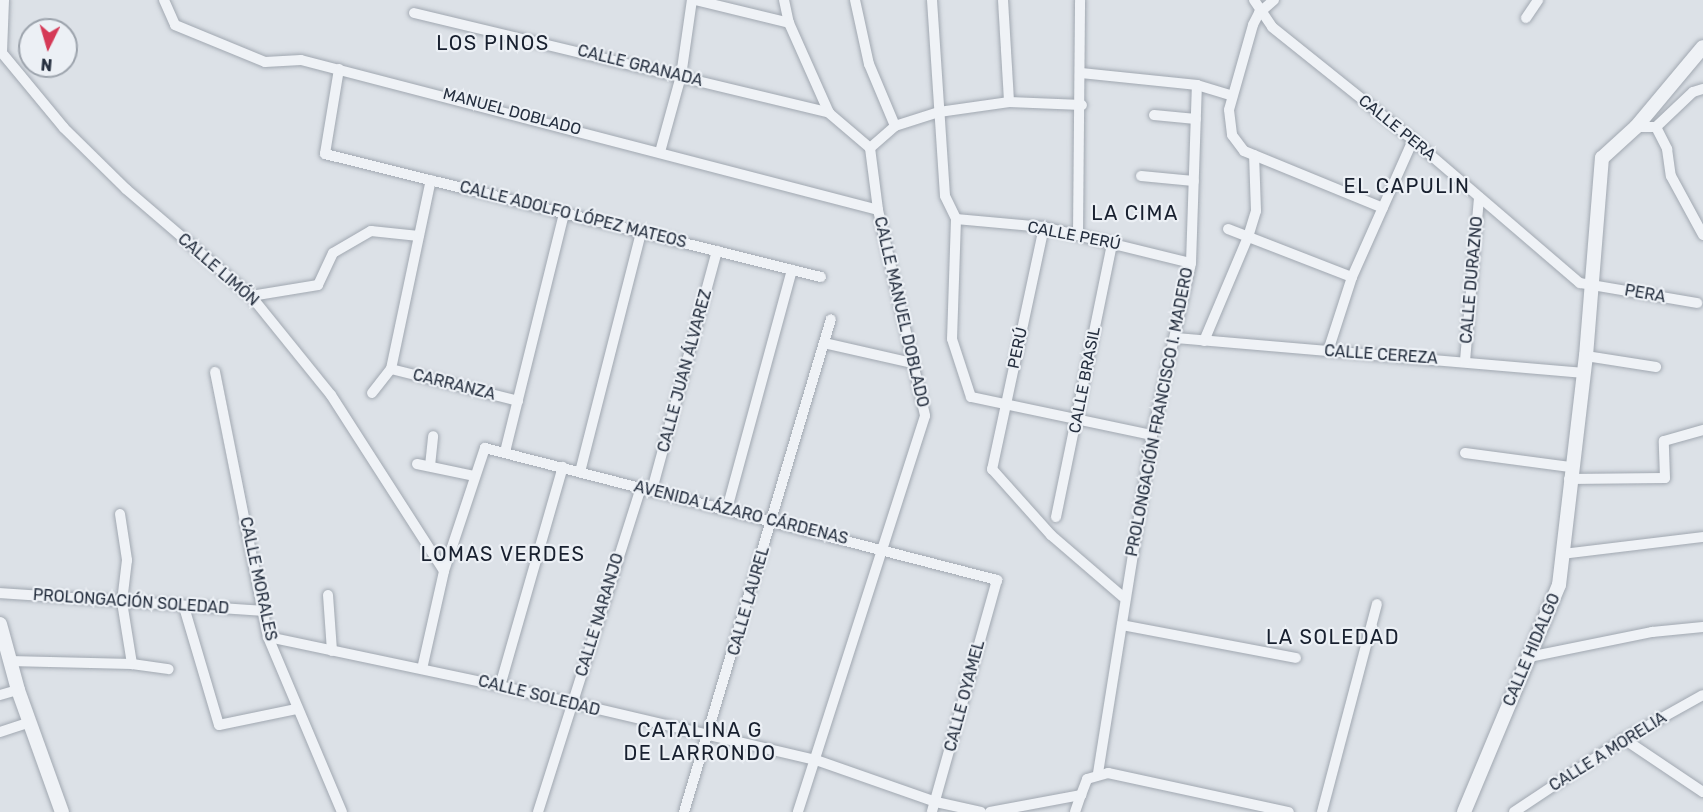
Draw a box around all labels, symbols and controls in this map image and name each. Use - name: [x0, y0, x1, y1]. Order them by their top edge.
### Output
- north arrow: [18, 18, 78, 78]
- district label: LOS PINOS: [436, 31, 550, 55]
- street label: CALLE GRANADA: [575, 41, 705, 91]
- text: N: [40, 54, 53, 74]
- street label: MANUEL DOBLADO: [441, 84, 583, 140]
- street label: CALLE PERA: [1354, 91, 1440, 165]
- district label: EL CAPULIN: [1343, 174, 1471, 198]
- street label: CALLE ADOLFO LÓPEZ MATEOS: [457, 177, 689, 253]
- district label: LA CIMA: [1091, 201, 1179, 225]
- street label: CALLE MANUEL DOBLADO: [870, 215, 932, 409]
- street label: CALLE DURAZNO: [1457, 215, 1487, 345]
- street label: CALLE PERÚ: [1026, 218, 1122, 254]
- street label: CALLE LIMÓN: [174, 230, 262, 310]
- street label: PROLONGACIÓN FRANCISCO I. MADERO: [1123, 266, 1197, 558]
- street label: PERA: [1623, 281, 1667, 307]
- street label: CALLE JUAN ÁLVAREZ: [654, 287, 716, 455]
- street label: CALLE BRASIL: [1065, 325, 1105, 435]
- street label: PERÚ: [1004, 326, 1032, 370]
- street label: CALLE CEREZA: [1324, 341, 1438, 369]
- street label: CARRANZA: [411, 365, 497, 405]
- street label: AVENIDA LÁZARO CÁRDENAS: [632, 477, 850, 549]
- street label: CALLE MORALES: [235, 515, 281, 643]
- district label: LOMAS VERDES: [420, 542, 586, 566]
- street label: CALLE LAUREL: [724, 544, 774, 658]
- street label: CALLE NARANJO: [572, 551, 628, 679]
- street label: PROLONGACIÓN SOLEDAD: [32, 586, 230, 618]
- street label: CALLE HIDALGO: [1500, 591, 1564, 709]
- district label: LA SOLEDAD: [1266, 625, 1400, 649]
- street label: CALLE OYAMEL: [941, 638, 989, 754]
- street label: CALLE SOLEDAD: [476, 672, 602, 720]
- street label: CALLE A MORELIA: [1546, 708, 1670, 796]
- district label: CATALINA G DE LARRONDO: [624, 719, 776, 766]

